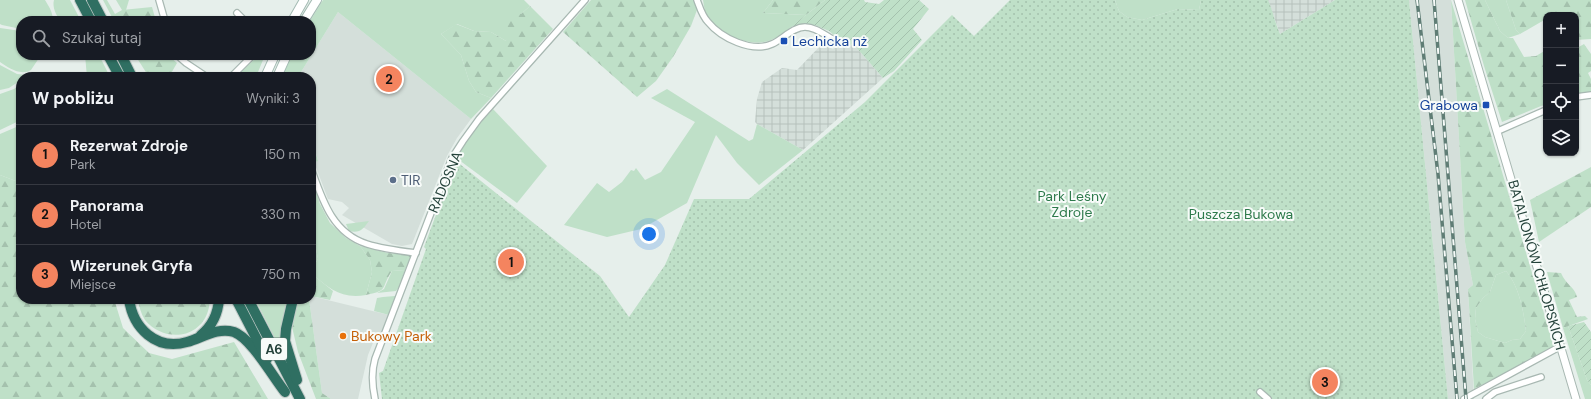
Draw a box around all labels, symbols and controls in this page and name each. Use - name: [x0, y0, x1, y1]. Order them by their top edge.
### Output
- map controls: [1543, 12, 1579, 156]
- button: +: [1543, 12, 1579, 48]
- search box: [16, 16, 316, 60]
- icon: search: [30, 27, 52, 49]
- text: Szukaj tutaj: [62, 28, 142, 48]
- place label: Lechicka nż: [792, 32, 867, 50]
- marker: Lechicka nż: [779, 36, 789, 46]
- button: −: [1543, 48, 1579, 84]
- pin: 2: [376, 64, 402, 94]
- button: locate: [1543, 84, 1579, 120]
- text: W pobliżu: [32, 87, 114, 109]
- text: Wyniki: 3: [246, 90, 300, 107]
- place label: Grabowa: [1420, 96, 1478, 114]
- marker: Grabowa: [1481, 100, 1491, 110]
- button: layers: [1543, 120, 1579, 156]
- text: Rezerwat Zdroje: [70, 136, 188, 156]
- text: 1: [43, 146, 47, 163]
- text: 150 m: [264, 146, 300, 163]
- street label: RADOSNA: [424, 148, 466, 216]
- text: Park: [70, 156, 96, 173]
- place label: TIR: [401, 171, 420, 189]
- marker: TIR: [388, 175, 398, 185]
- street label: BATALIONÓW CHŁOPSKICH: [1504, 178, 1570, 352]
- park label: Park Leśny Zdroje: [1037, 187, 1107, 221]
- text: Panorama: [70, 196, 144, 216]
- park label: Puszcza Bukowa: [1189, 205, 1293, 223]
- text: 2: [41, 206, 49, 223]
- text: 330 m: [261, 206, 300, 223]
- text: Hotel: [70, 216, 102, 233]
- your location: [639, 224, 659, 244]
- pin: 1: [498, 247, 524, 277]
- text: Wizerunek Gryfa: [70, 256, 193, 276]
- text: 3: [41, 266, 49, 283]
- text: 750 m: [262, 266, 300, 283]
- text: Miejsce: [70, 276, 116, 293]
- place label: Bukowy Park: [351, 327, 432, 345]
- marker: Bukowy Park: [338, 331, 348, 341]
- road number: A6: [261, 338, 287, 360]
- pin: 3: [1312, 367, 1338, 397]

